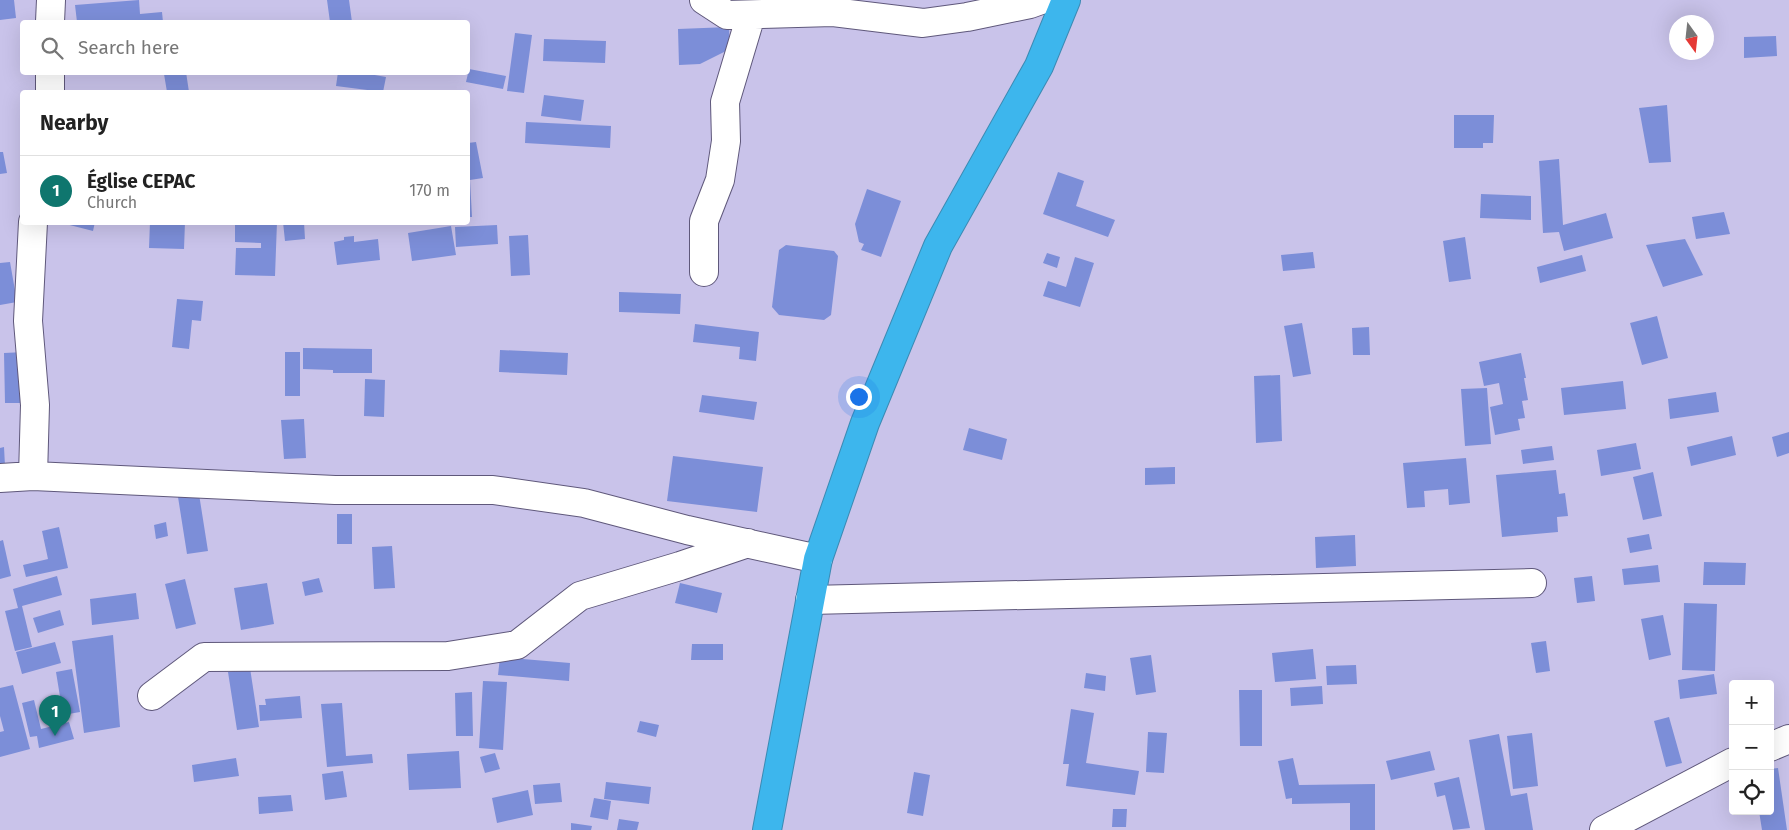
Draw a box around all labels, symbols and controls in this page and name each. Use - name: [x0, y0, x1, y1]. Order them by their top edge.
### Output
- north arrow: [1669, 15, 1714, 60]
- search box: [20, 20, 470, 75]
- icon: search: [38, 34, 66, 62]
- text: Search here: [78, 36, 179, 59]
- text: Nearby: [40, 110, 108, 136]
- text: Église CEPAC: [87, 170, 195, 193]
- text: 1: [52, 181, 60, 200]
- text: 170 m: [409, 181, 450, 200]
- text: Church: [87, 193, 137, 212]
- your location: [846, 384, 872, 410]
- map controls: [1729, 680, 1774, 815]
- button: +: [1729, 680, 1774, 725]
- pin: 1: [39, 695, 71, 736]
- button: −: [1729, 725, 1774, 770]
- button: locate: [1729, 770, 1774, 815]

